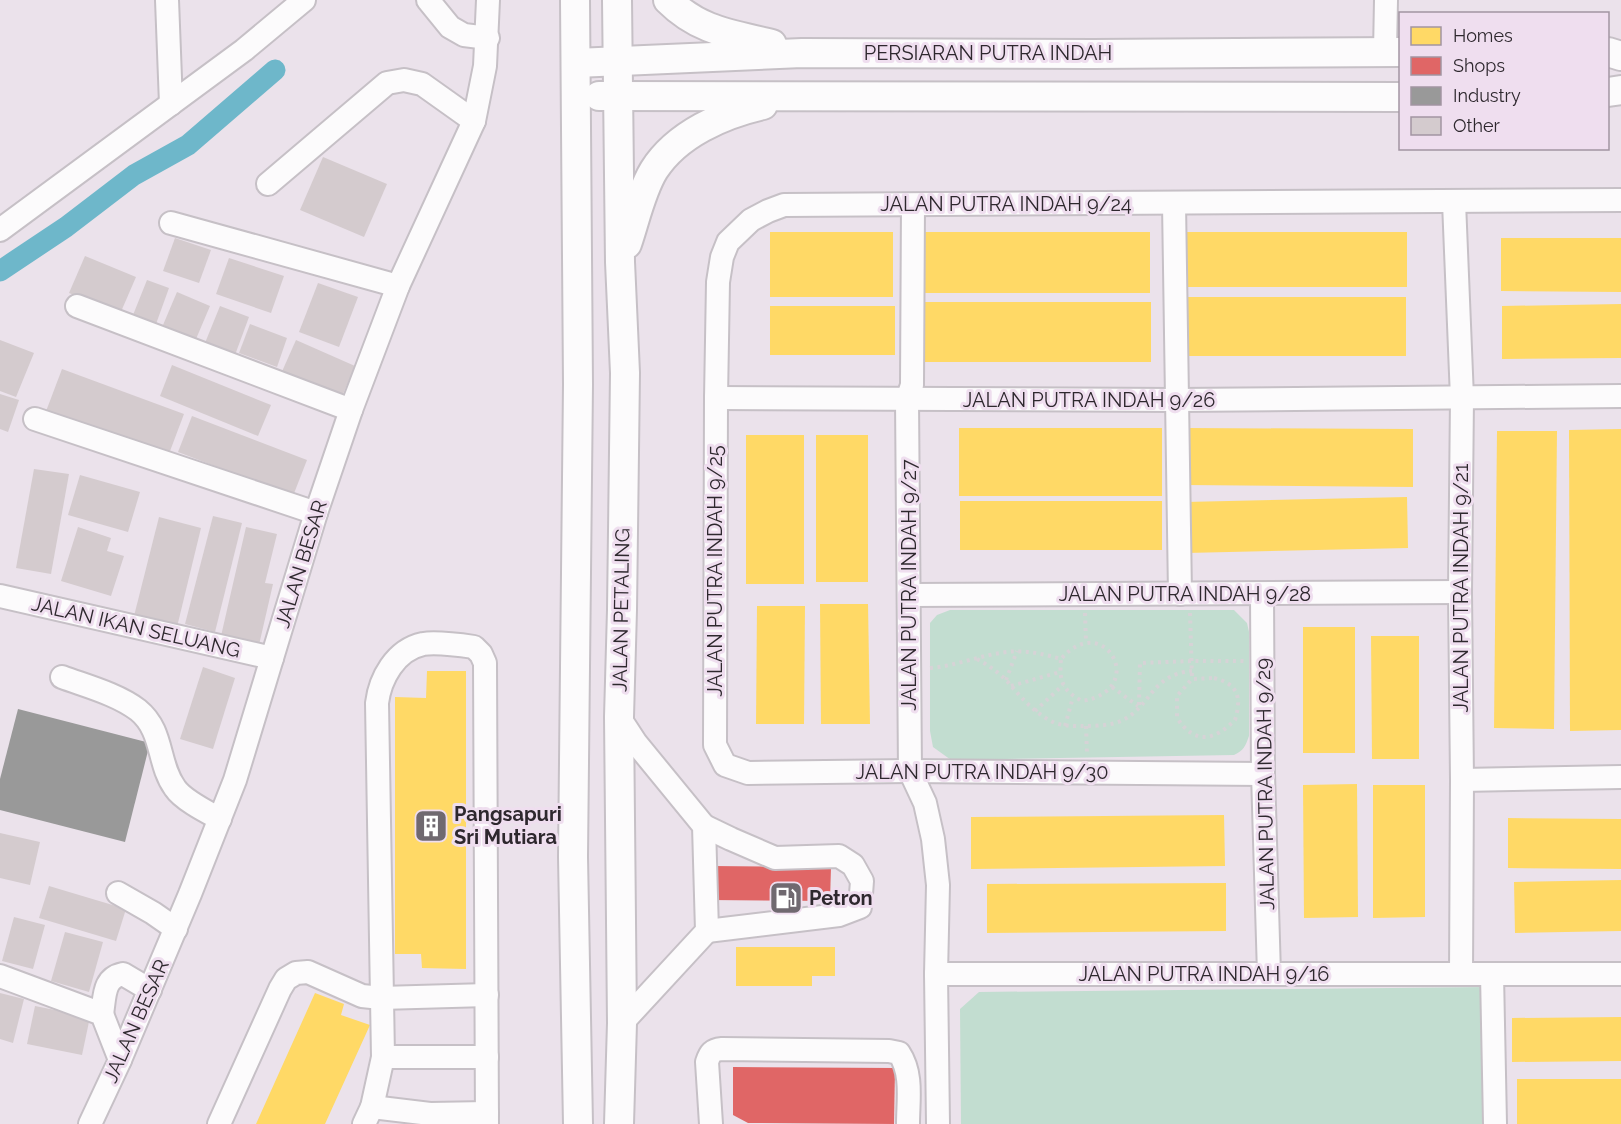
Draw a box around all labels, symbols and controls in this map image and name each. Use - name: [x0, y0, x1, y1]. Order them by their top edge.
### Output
- legend: [1399, 12, 1609, 150]
- text: Homes: [1453, 25, 1513, 46]
- street label: PERSIARAN PUTRA INDAH: [864, 41, 1112, 65]
- text: Shops: [1453, 55, 1505, 76]
- text: Industry: [1453, 85, 1521, 106]
- text: Other: [1453, 115, 1501, 136]
- street label: JALAN PUTRA INDAH 9/24: [880, 192, 1132, 216]
- street label: JALAN PUTRA INDAH 9/26: [963, 388, 1215, 412]
- street label: JALAN PUTRA INDAH 9/25: [703, 445, 727, 697]
- street label: JALAN PUTRA INDAH 9/27: [897, 459, 921, 711]
- street label: JALAN PUTRA INDAH 9/21: [1449, 463, 1473, 713]
- street label: JALAN BESAR: [270, 497, 332, 631]
- street label: JALAN PETALING: [608, 528, 634, 692]
- street label: JALAN PUTRA INDAH 9/28: [1059, 582, 1311, 606]
- street label: JALAN IKAN SELUANG: [29, 591, 243, 663]
- street label: JALAN PUTRA INDAH 9/29: [1251, 658, 1279, 910]
- street label: JALAN PUTRA INDAH 9/30: [855, 760, 1109, 784]
- place label: Pangsapuri Sri Mutiara: [454, 802, 562, 849]
- building icon: Pangsapuri Sri Mutiara: [413, 808, 449, 844]
- fuel station icon: Petron: [768, 880, 804, 916]
- place label: Petron: [809, 886, 873, 910]
- street label: JALAN BESAR: [98, 956, 174, 1086]
- street label: JALAN PUTRA INDAH 9/16: [1079, 962, 1329, 986]

